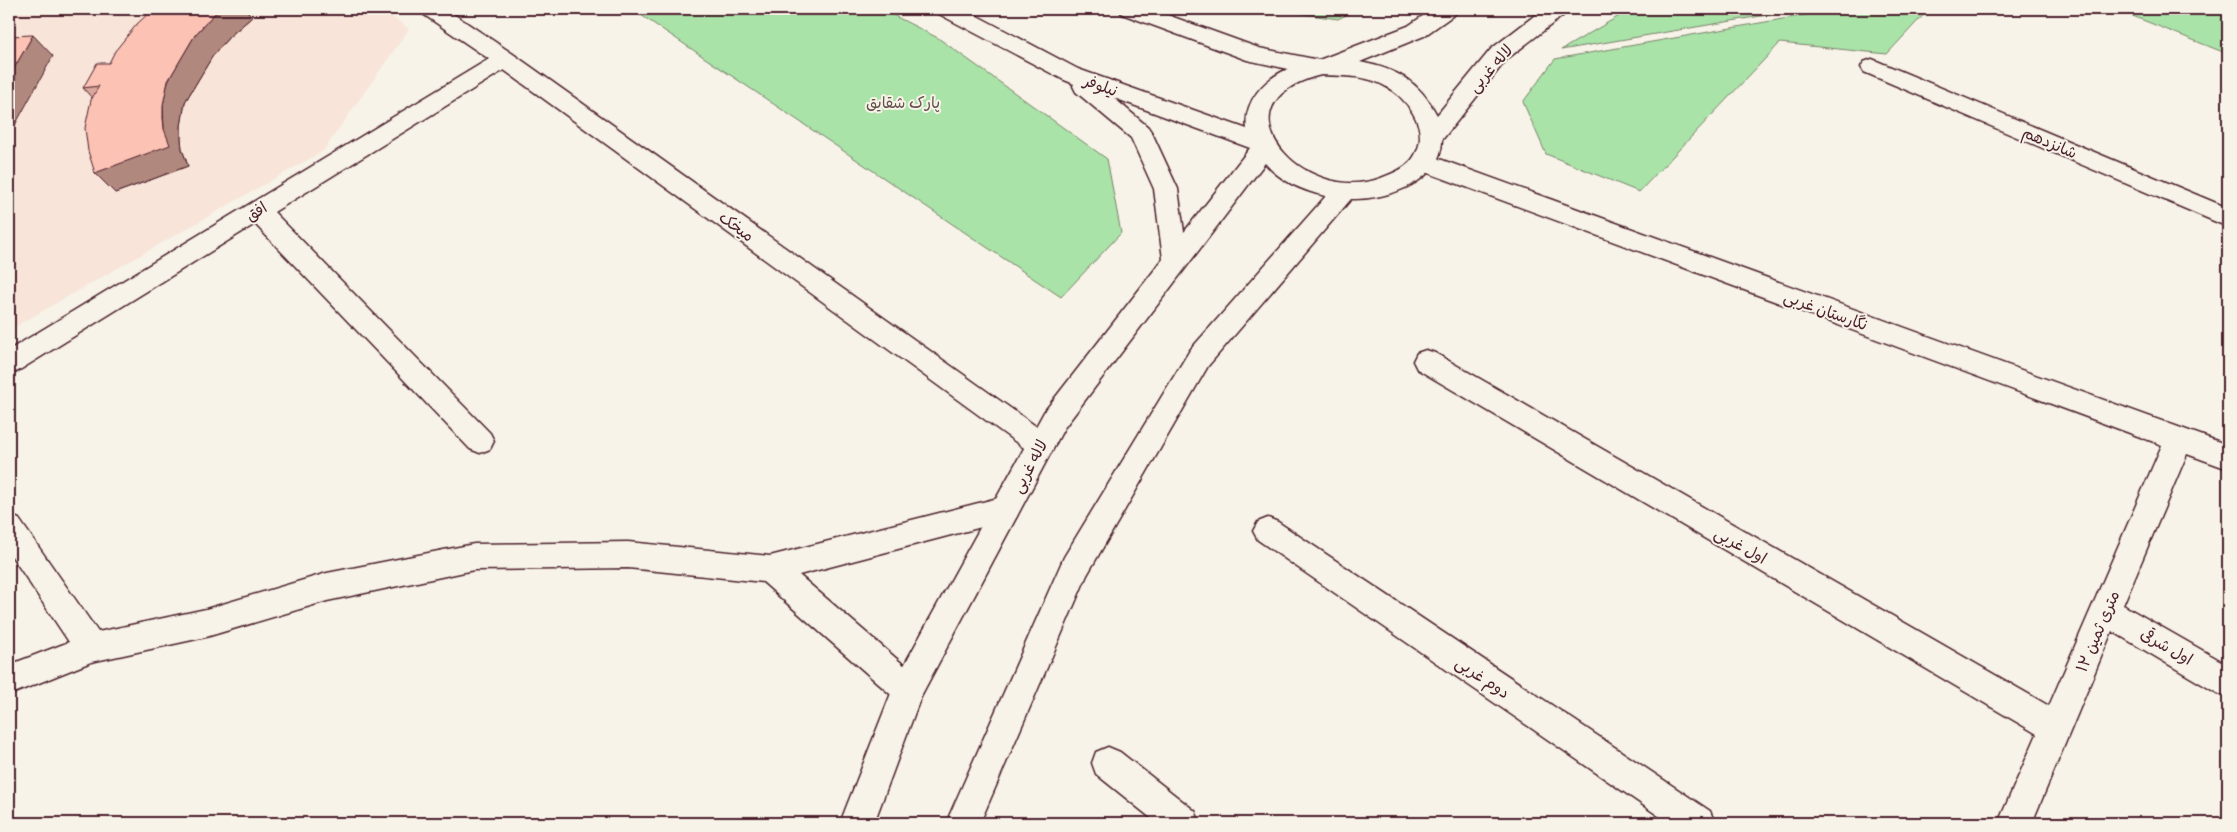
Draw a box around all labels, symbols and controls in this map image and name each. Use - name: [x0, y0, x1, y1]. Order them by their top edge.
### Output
- street label: لاله غربی: [1463, 39, 1517, 97]
- street label: نیلوفر: [1079, 68, 1121, 101]
- park label: پارک شقایق: [866, 91, 940, 113]
- street label: شانزدهم: [2018, 121, 2081, 165]
- street label: افق: [241, 196, 271, 226]
- street label: میخک: [715, 206, 759, 246]
- street label: نگارستان غربی: [1781, 285, 1871, 335]
- street label: لاله غربی: [1006, 435, 1052, 497]
- street label: اول غربی: [1711, 521, 1771, 569]
- street label: ۱۲ متری ثمین: [2070, 587, 2124, 675]
- street label: اول شرقی: [2137, 622, 2197, 670]
- street label: دوم غربی: [1450, 651, 1514, 705]

